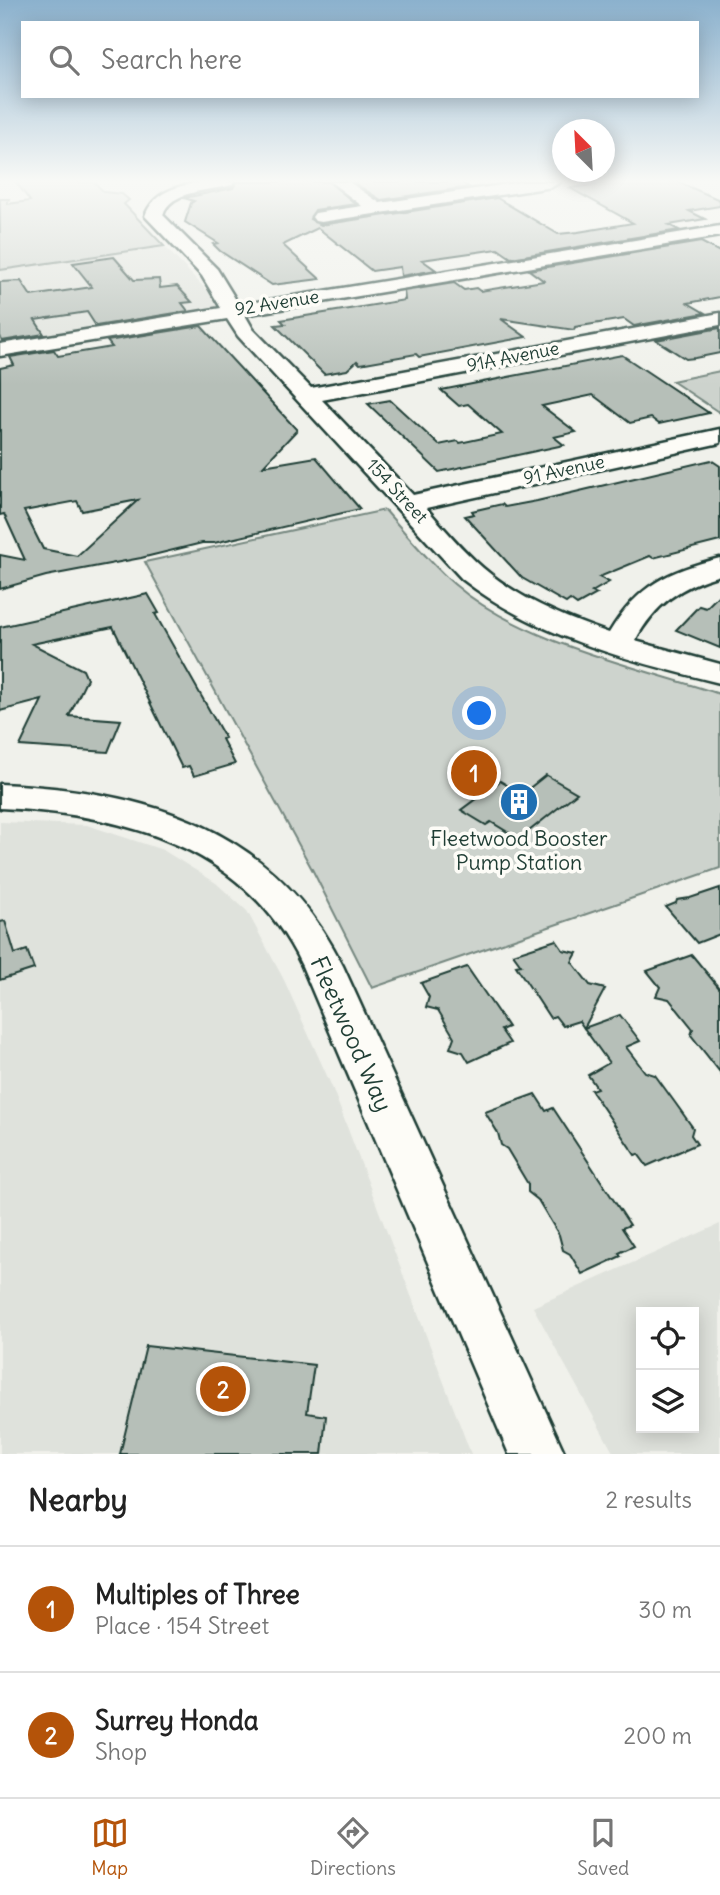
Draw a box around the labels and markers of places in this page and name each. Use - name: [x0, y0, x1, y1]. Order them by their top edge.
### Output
- pin: 1: [451, 747, 497, 799]
- building icon: Fleetwood Booster Pump Station: [498, 781, 540, 823]
- place label: Fleetwood Booster Pump Station: [430, 825, 608, 876]
- pin: 2: [200, 1363, 246, 1415]

